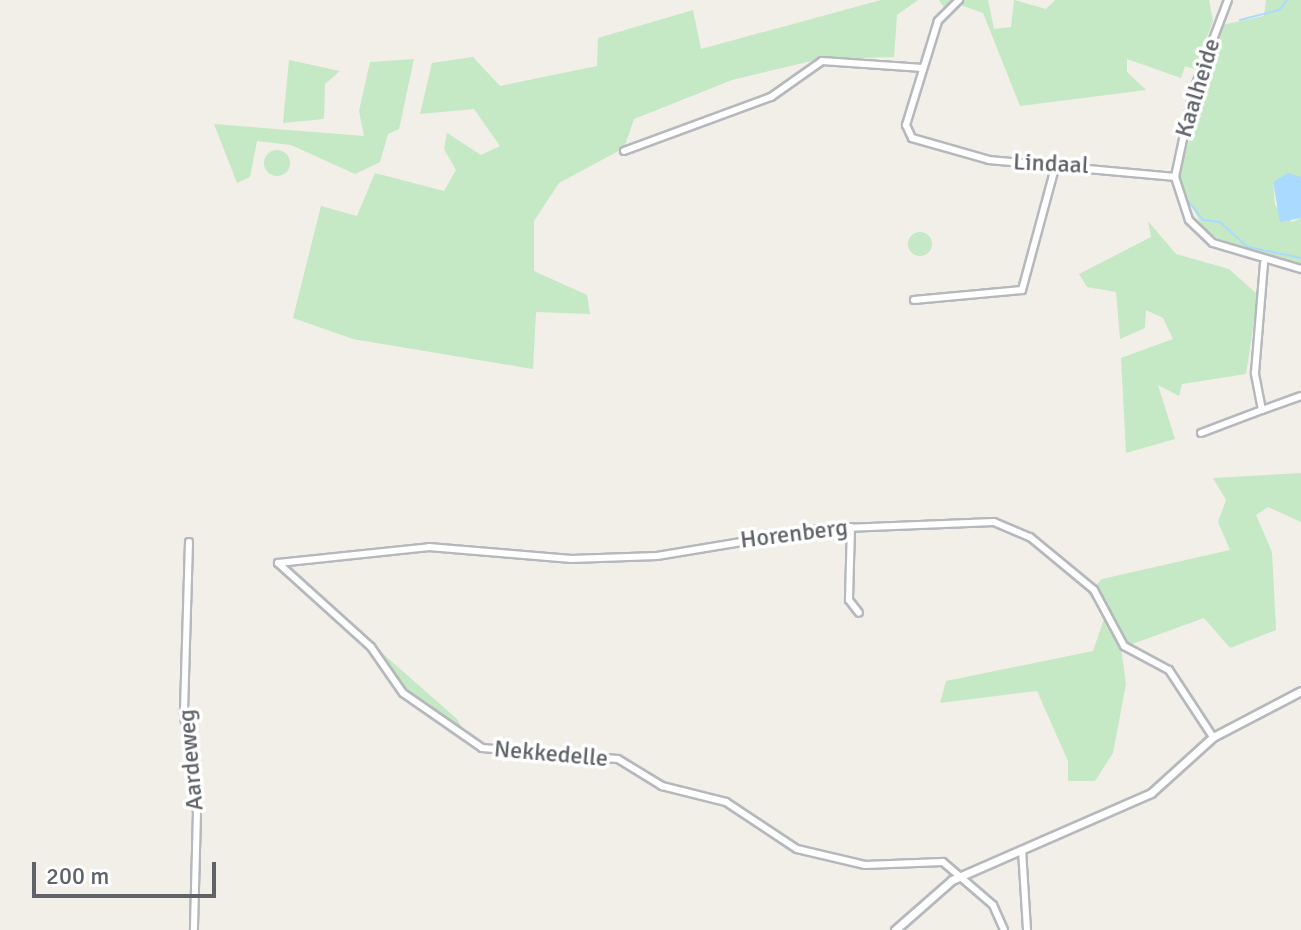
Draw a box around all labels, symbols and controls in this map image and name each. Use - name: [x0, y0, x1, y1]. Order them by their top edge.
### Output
- street label: Kaalheide: [1169, 35, 1227, 141]
- street label: Lindaal: [1012, 148, 1090, 180]
- street label: Horenberg: [739, 513, 849, 555]
- street label: Aardeweg: [172, 708, 210, 812]
- street label: Nekkedelle: [493, 735, 609, 773]
- scale bar: [36, 846, 220, 896]
- text: 200 m: [46, 861, 109, 891]

